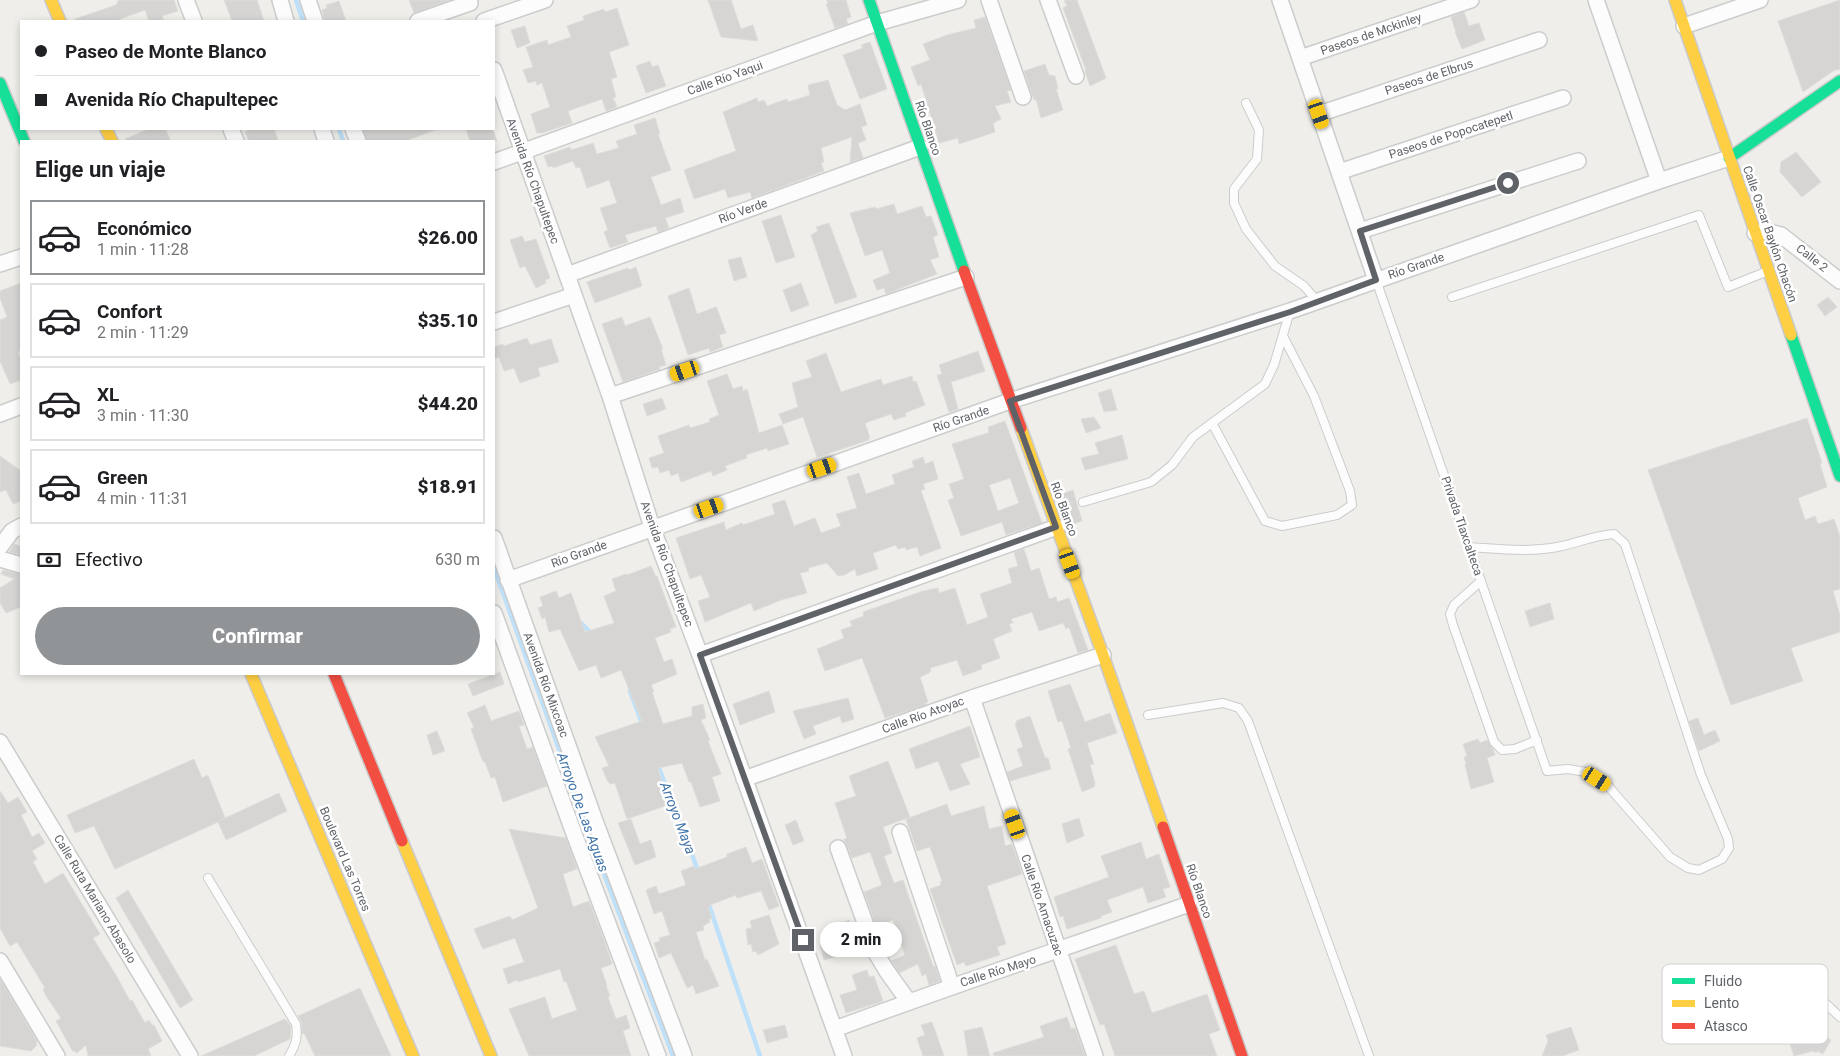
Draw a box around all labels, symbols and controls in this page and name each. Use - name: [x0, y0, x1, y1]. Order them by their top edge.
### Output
- street label: Paseos de Mckinley: [1319, 10, 1424, 58]
- text: Paseo de Monte Blanco: [65, 40, 266, 63]
- street label: Paseos de Elbrus: [1383, 56, 1475, 98]
- street label: Calle Río Yaqui: [685, 58, 765, 98]
- text: Avenida Río Chapultepec: [65, 88, 278, 111]
- car: [1307, 97, 1330, 131]
- street label: Río Blanco: [912, 99, 944, 157]
- street label: Paseos de Popocatepetl: [1387, 108, 1515, 162]
- street label: Avenida Río Chapultepec: [504, 116, 562, 246]
- text: Elige un viaje: [35, 157, 165, 182]
- street label: Calle Oscar Baylón Chacón: [1740, 164, 1800, 304]
- route start: [1497, 172, 1519, 194]
- street label: Río Verde: [717, 196, 769, 226]
- icon: car: [37, 215, 82, 260]
- text: Económico: [97, 217, 192, 240]
- text: $26.00: [418, 226, 478, 249]
- text: 1 min · 11:28: [97, 240, 189, 259]
- street label: Calle 2: [1793, 241, 1831, 275]
- street label: Río Grande: [1386, 250, 1446, 282]
- icon: car: [37, 298, 82, 343]
- text: Confort: [97, 300, 162, 323]
- text: $35.10: [418, 309, 478, 332]
- text: 2 min · 11:29: [97, 323, 189, 342]
- car: [668, 359, 701, 383]
- icon: car: [37, 381, 82, 426]
- text: XL: [97, 383, 119, 406]
- text: $44.20: [418, 392, 478, 415]
- street label: Río Grande: [931, 403, 991, 435]
- text: 3 min · 11:30: [97, 406, 189, 425]
- car: [805, 456, 838, 480]
- icon: car: [37, 464, 82, 509]
- text: Green: [97, 466, 148, 489]
- text: $18.91: [418, 475, 478, 498]
- street label: Privada Tlaxcalteca: [1438, 475, 1486, 577]
- street label: Río Blanco: [1048, 480, 1080, 538]
- text: 4 min · 11:31: [97, 489, 189, 508]
- car: [692, 496, 725, 520]
- street label: Avenida Río Chapultepec: [638, 499, 696, 629]
- street label: Río Grande: [549, 537, 609, 571]
- icon: cash: [35, 546, 63, 574]
- car: [1057, 547, 1082, 581]
- text: Efectivo: [75, 548, 143, 571]
- text: 630 m: [435, 550, 480, 569]
- button: Confirmar: [35, 607, 480, 665]
- street label: Avenida Río Mixcoac: [520, 631, 572, 739]
- street label: Calle Río Atoyac: [880, 694, 966, 736]
- water label: Arroyo De Las Aguas: [554, 749, 612, 874]
- car: [1580, 765, 1613, 793]
- water label: Arroyo Maya: [657, 779, 699, 856]
- street label: Boulevard Las Torres: [317, 805, 373, 913]
- car: [1003, 807, 1026, 841]
- street label: Calle Ruta Mariano Abasolo: [51, 832, 139, 966]
- street label: Calle Río Amacuzac: [1018, 852, 1066, 958]
- street label: Río Blanco: [1183, 862, 1215, 920]
- callout: 2 min: [820, 922, 903, 958]
- route end: [792, 929, 814, 951]
- text: 2 min: [841, 930, 881, 949]
- street label: Calle Río Mayo: [958, 952, 1038, 990]
- legend: [1662, 964, 1828, 1044]
- text: Fluido: [1704, 973, 1742, 989]
- text: Lento: [1704, 995, 1739, 1011]
- text: Atasco: [1704, 1018, 1748, 1034]

